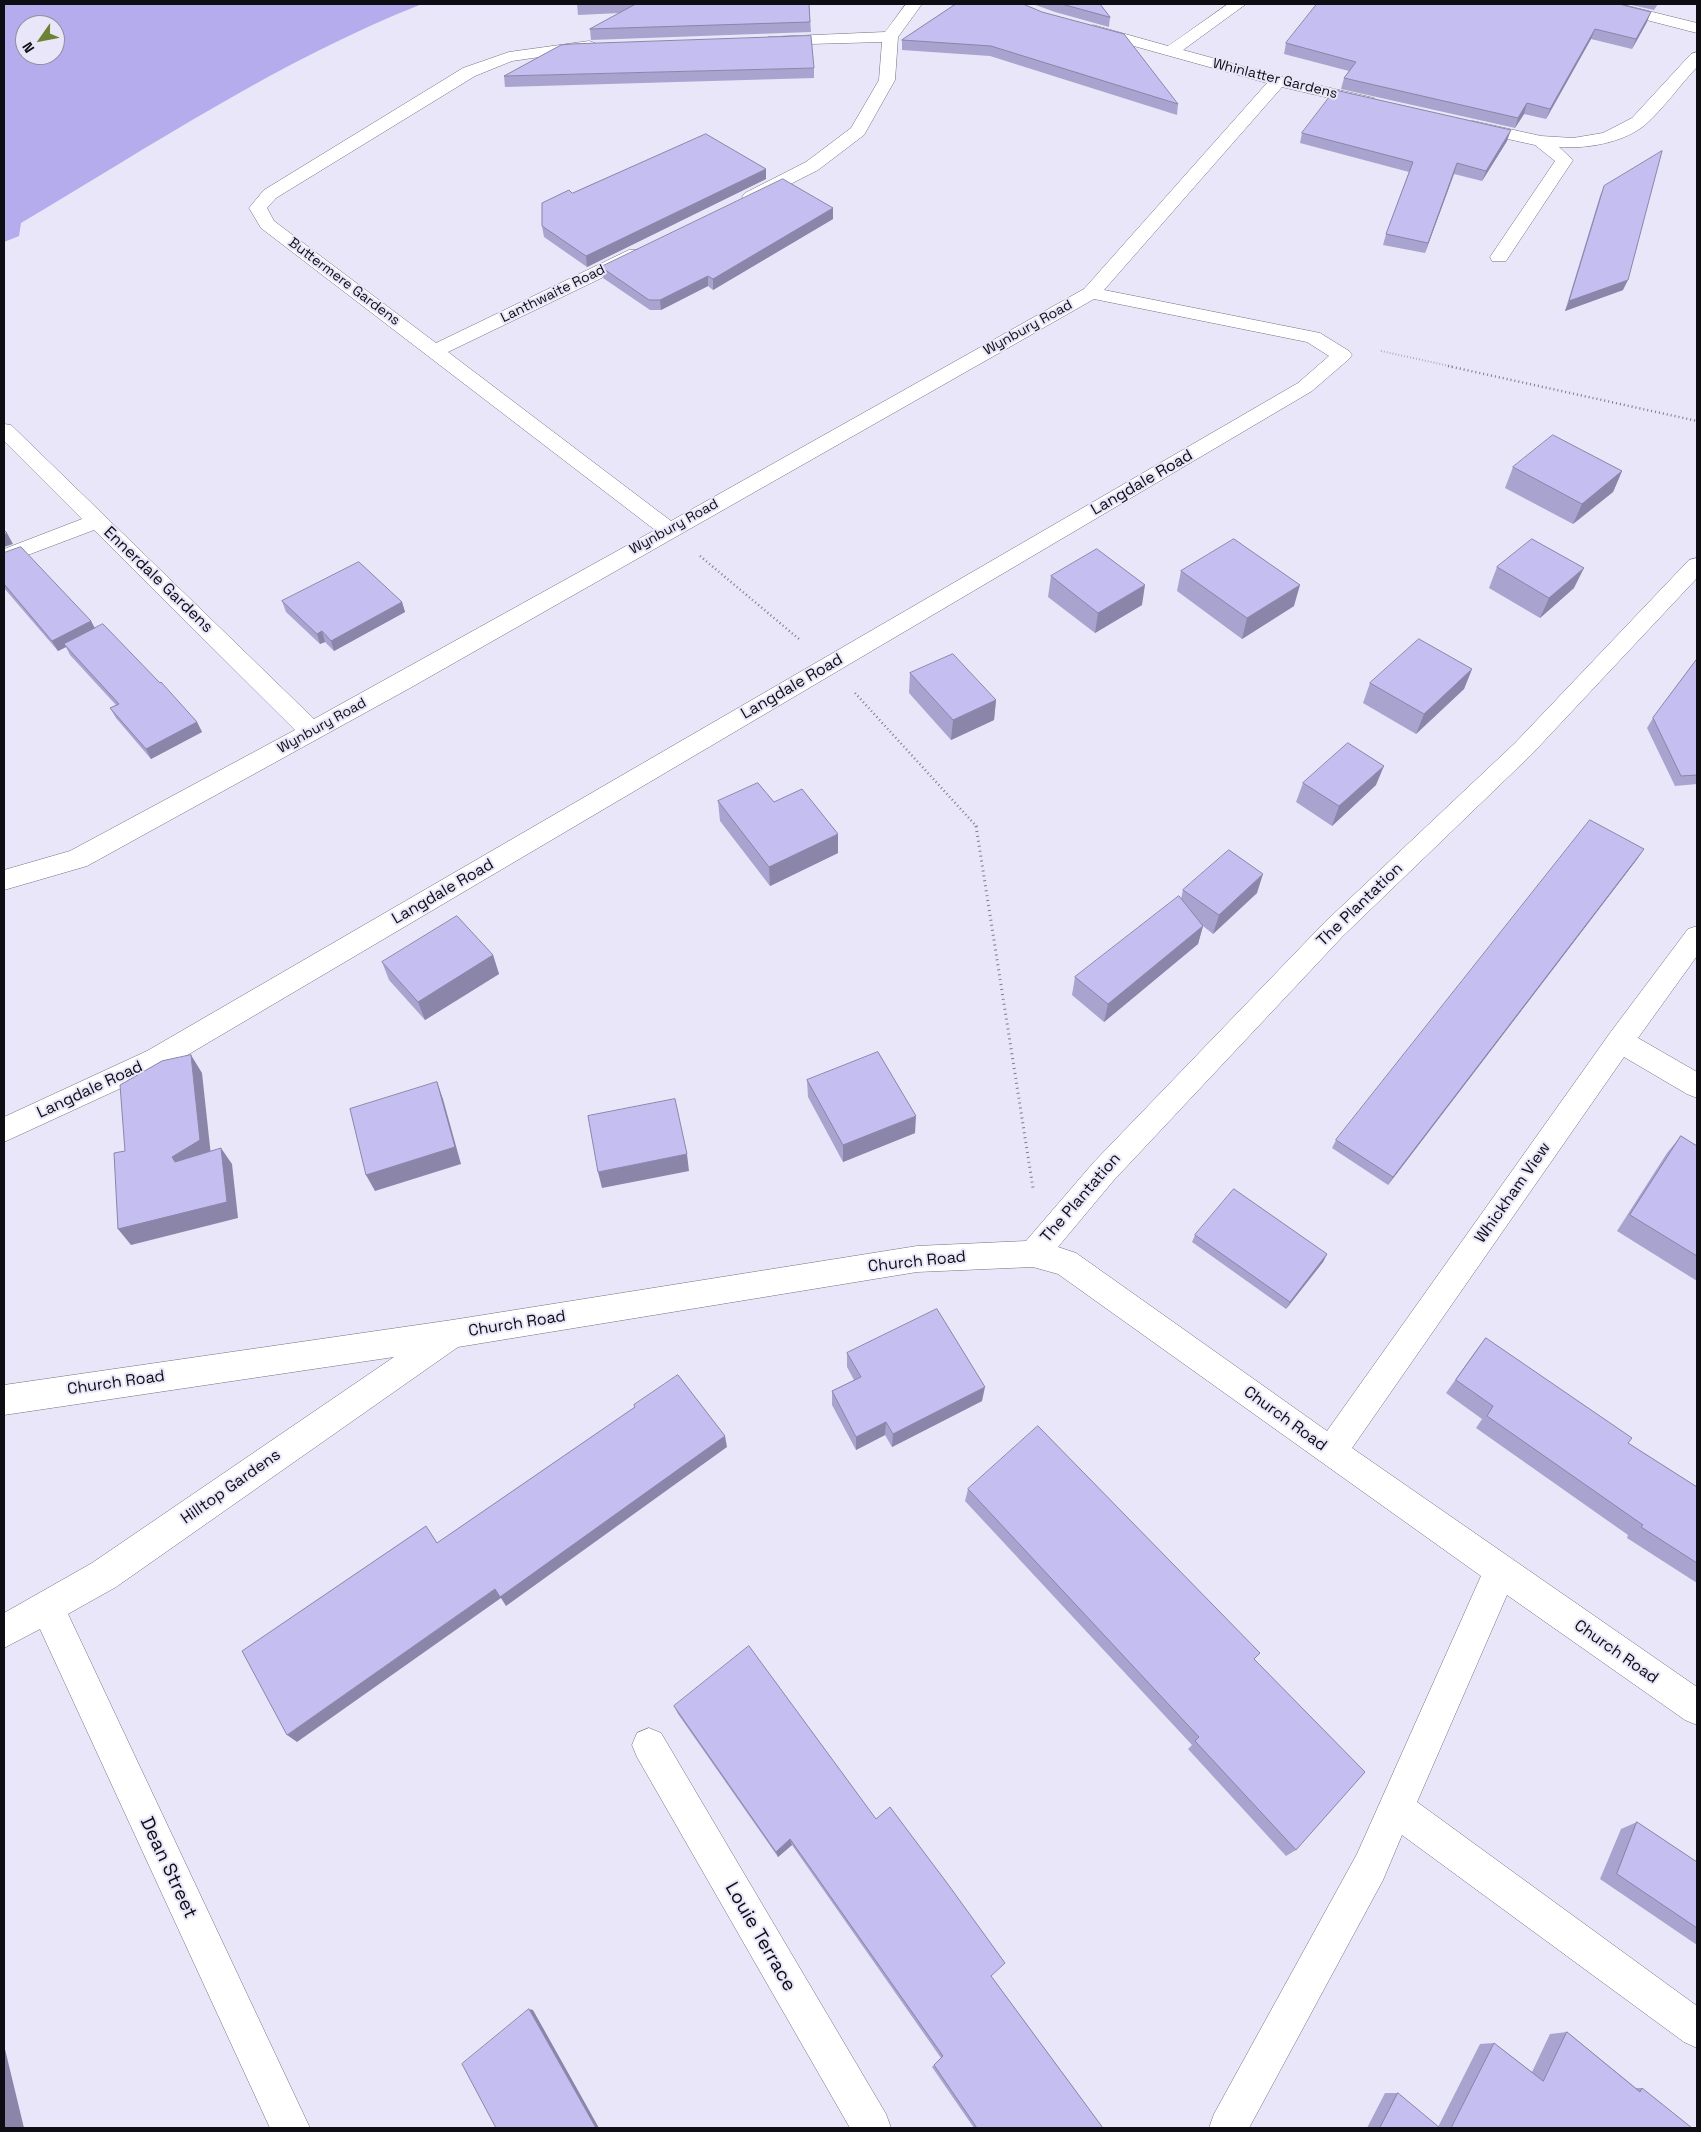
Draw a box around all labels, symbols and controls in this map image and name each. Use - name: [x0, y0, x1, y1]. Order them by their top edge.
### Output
- north arrow: [15, 15, 65, 65]
- text: N: [18, 39, 38, 56]
- street label: Whinlatter Gardens: [1211, 55, 1339, 103]
- street label: Buttermere Gardens: [285, 235, 403, 329]
- street label: Lanthwaite Road: [498, 261, 608, 327]
- street label: Wynbury Road: [981, 297, 1075, 359]
- street label: Langdale Road: [1088, 446, 1196, 520]
- street label: Wynbury Road: [627, 496, 721, 558]
- street label: Ennerdale Gardens: [99, 523, 217, 637]
- street label: Langdale Road: [738, 650, 846, 724]
- street label: Wynbury Road: [275, 695, 369, 757]
- street label: Langdale Road: [389, 855, 497, 929]
- street label: The Plantation: [1313, 859, 1407, 951]
- street label: Langdale Road: [34, 1057, 146, 1123]
- street label: Whickham View: [1471, 1139, 1555, 1247]
- street label: The Plantation: [1037, 1149, 1125, 1247]
- street label: Church Road: [867, 1247, 967, 1277]
- street label: Church Road: [467, 1307, 567, 1341]
- street label: Church Road: [66, 1367, 166, 1399]
- street label: Church Road: [1240, 1382, 1330, 1456]
- street label: Hilltop Gardens: [178, 1446, 284, 1528]
- street label: Church Road: [1570, 1616, 1662, 1688]
- street label: Dean Street: [135, 1814, 201, 1922]
- street label: Louie Terrace: [720, 1878, 800, 1996]

